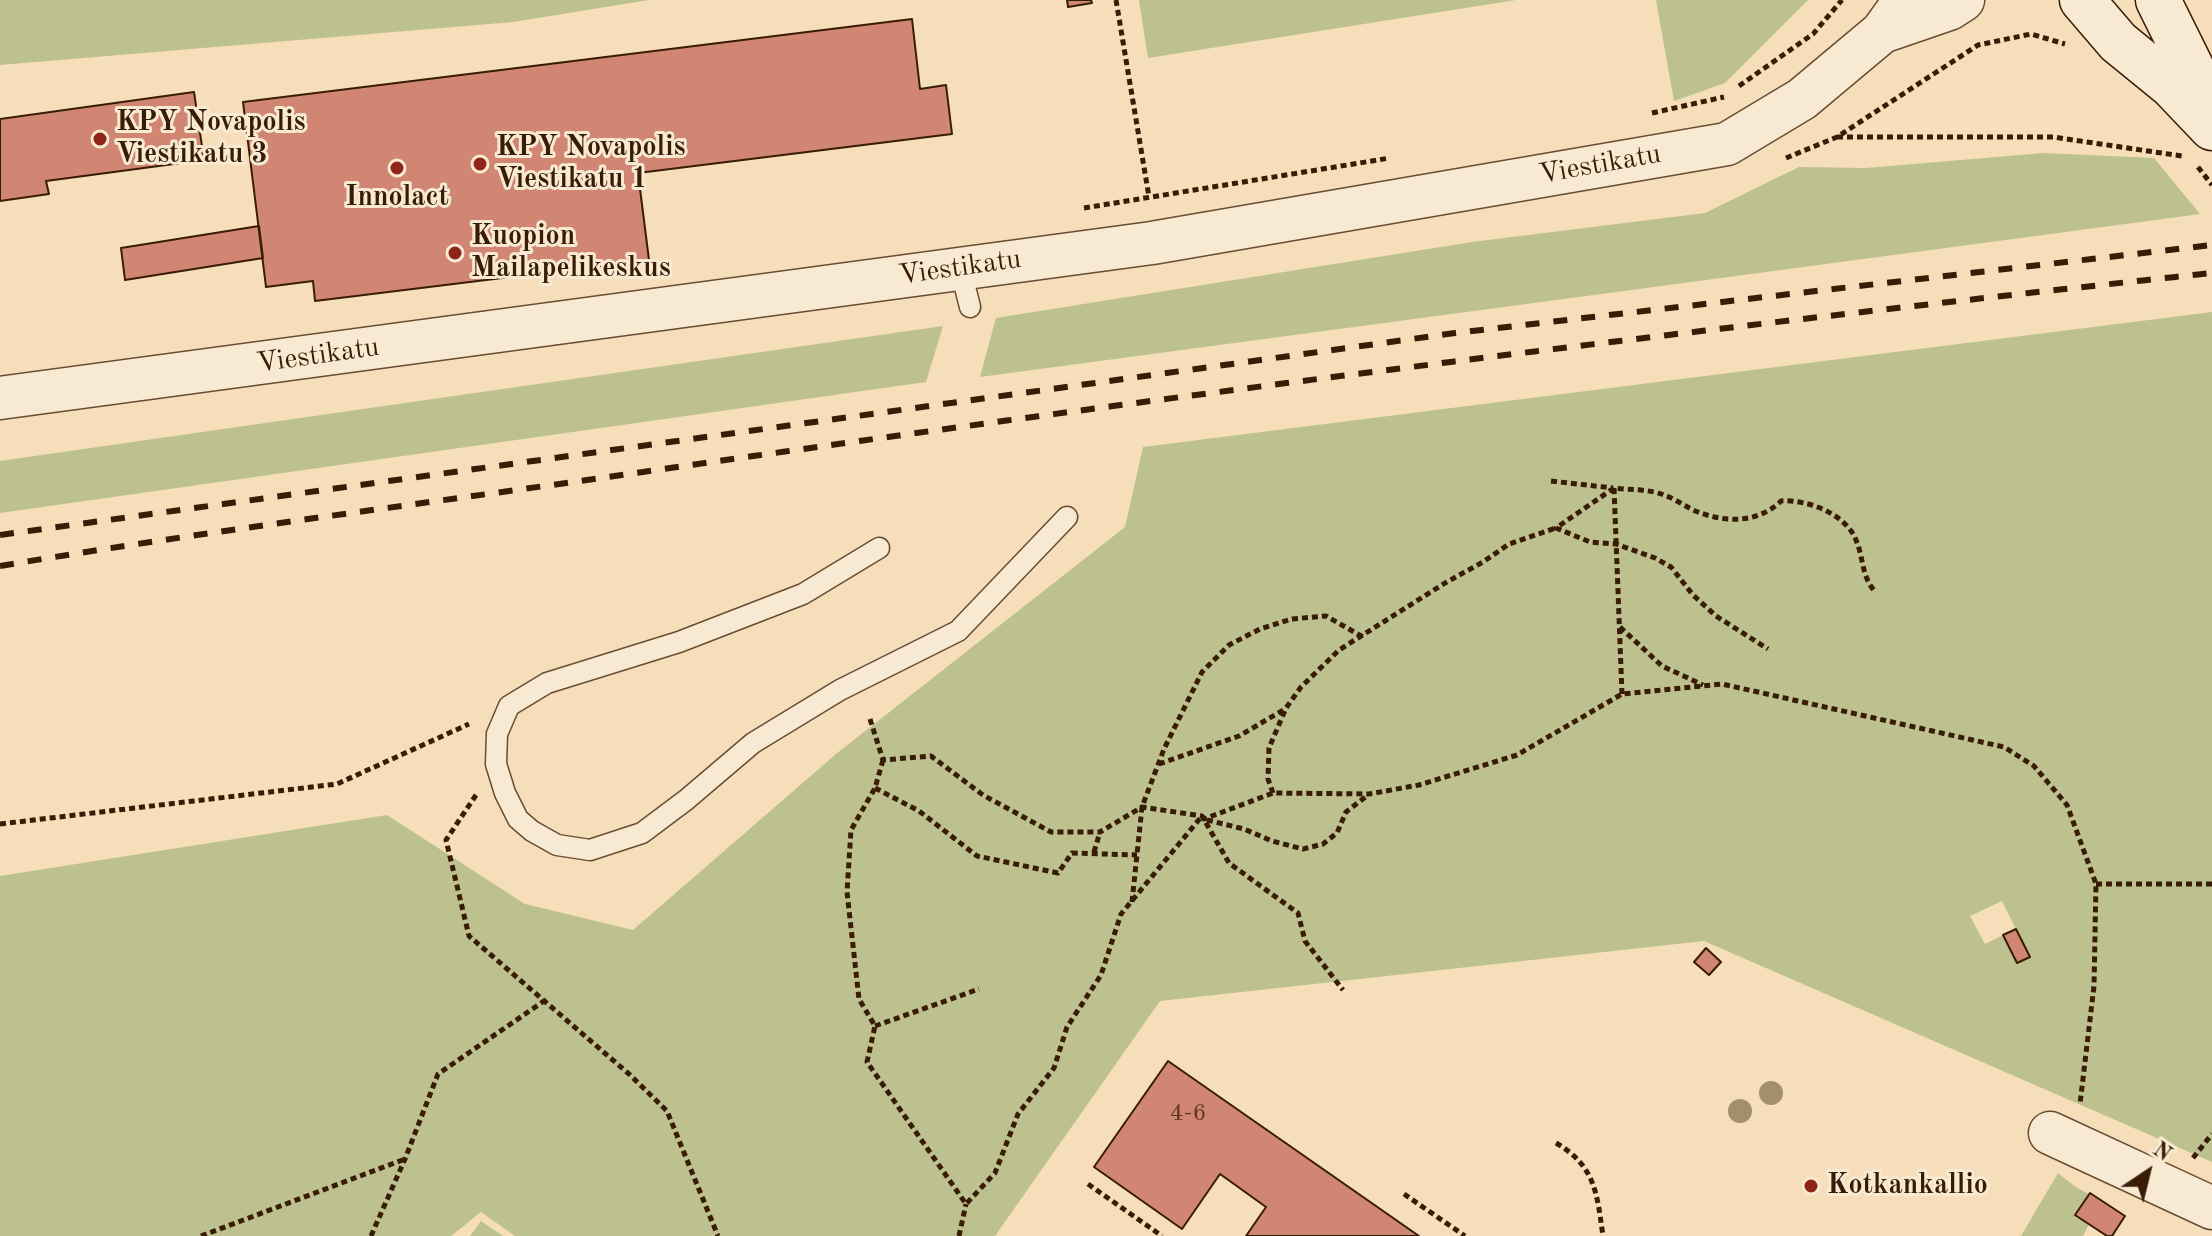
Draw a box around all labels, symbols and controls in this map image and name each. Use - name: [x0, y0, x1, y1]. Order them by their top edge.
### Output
- place label: KPY Novapolis Viestikatu 3: [116, 106, 306, 172]
- marker: KPY Novapolis Viestikatu 3: [91, 130, 109, 148]
- place label: KPY Novapolis Viestikatu 1: [496, 131, 686, 197]
- street label: Viestikatu: [1536, 138, 1664, 192]
- marker: KPY Novapolis Viestikatu 1: [471, 155, 489, 173]
- marker: Innolact: [388, 159, 406, 177]
- place label: Innolact: [345, 181, 449, 215]
- place label: Kuopion Mailapelikeskus: [471, 220, 671, 286]
- street label: Viestikatu: [897, 243, 1023, 293]
- marker: Kuopion Mailapelikeskus: [446, 244, 464, 262]
- street label: Viestikatu: [255, 331, 381, 381]
- house number: 4-6: [1170, 1100, 1206, 1128]
- north arrow: [2108, 1132, 2188, 1212]
- text: N: [2149, 1139, 2175, 1166]
- place label: Kotkankallio: [1827, 1169, 1988, 1203]
- marker: Kotkankallio: [1802, 1177, 1820, 1195]

